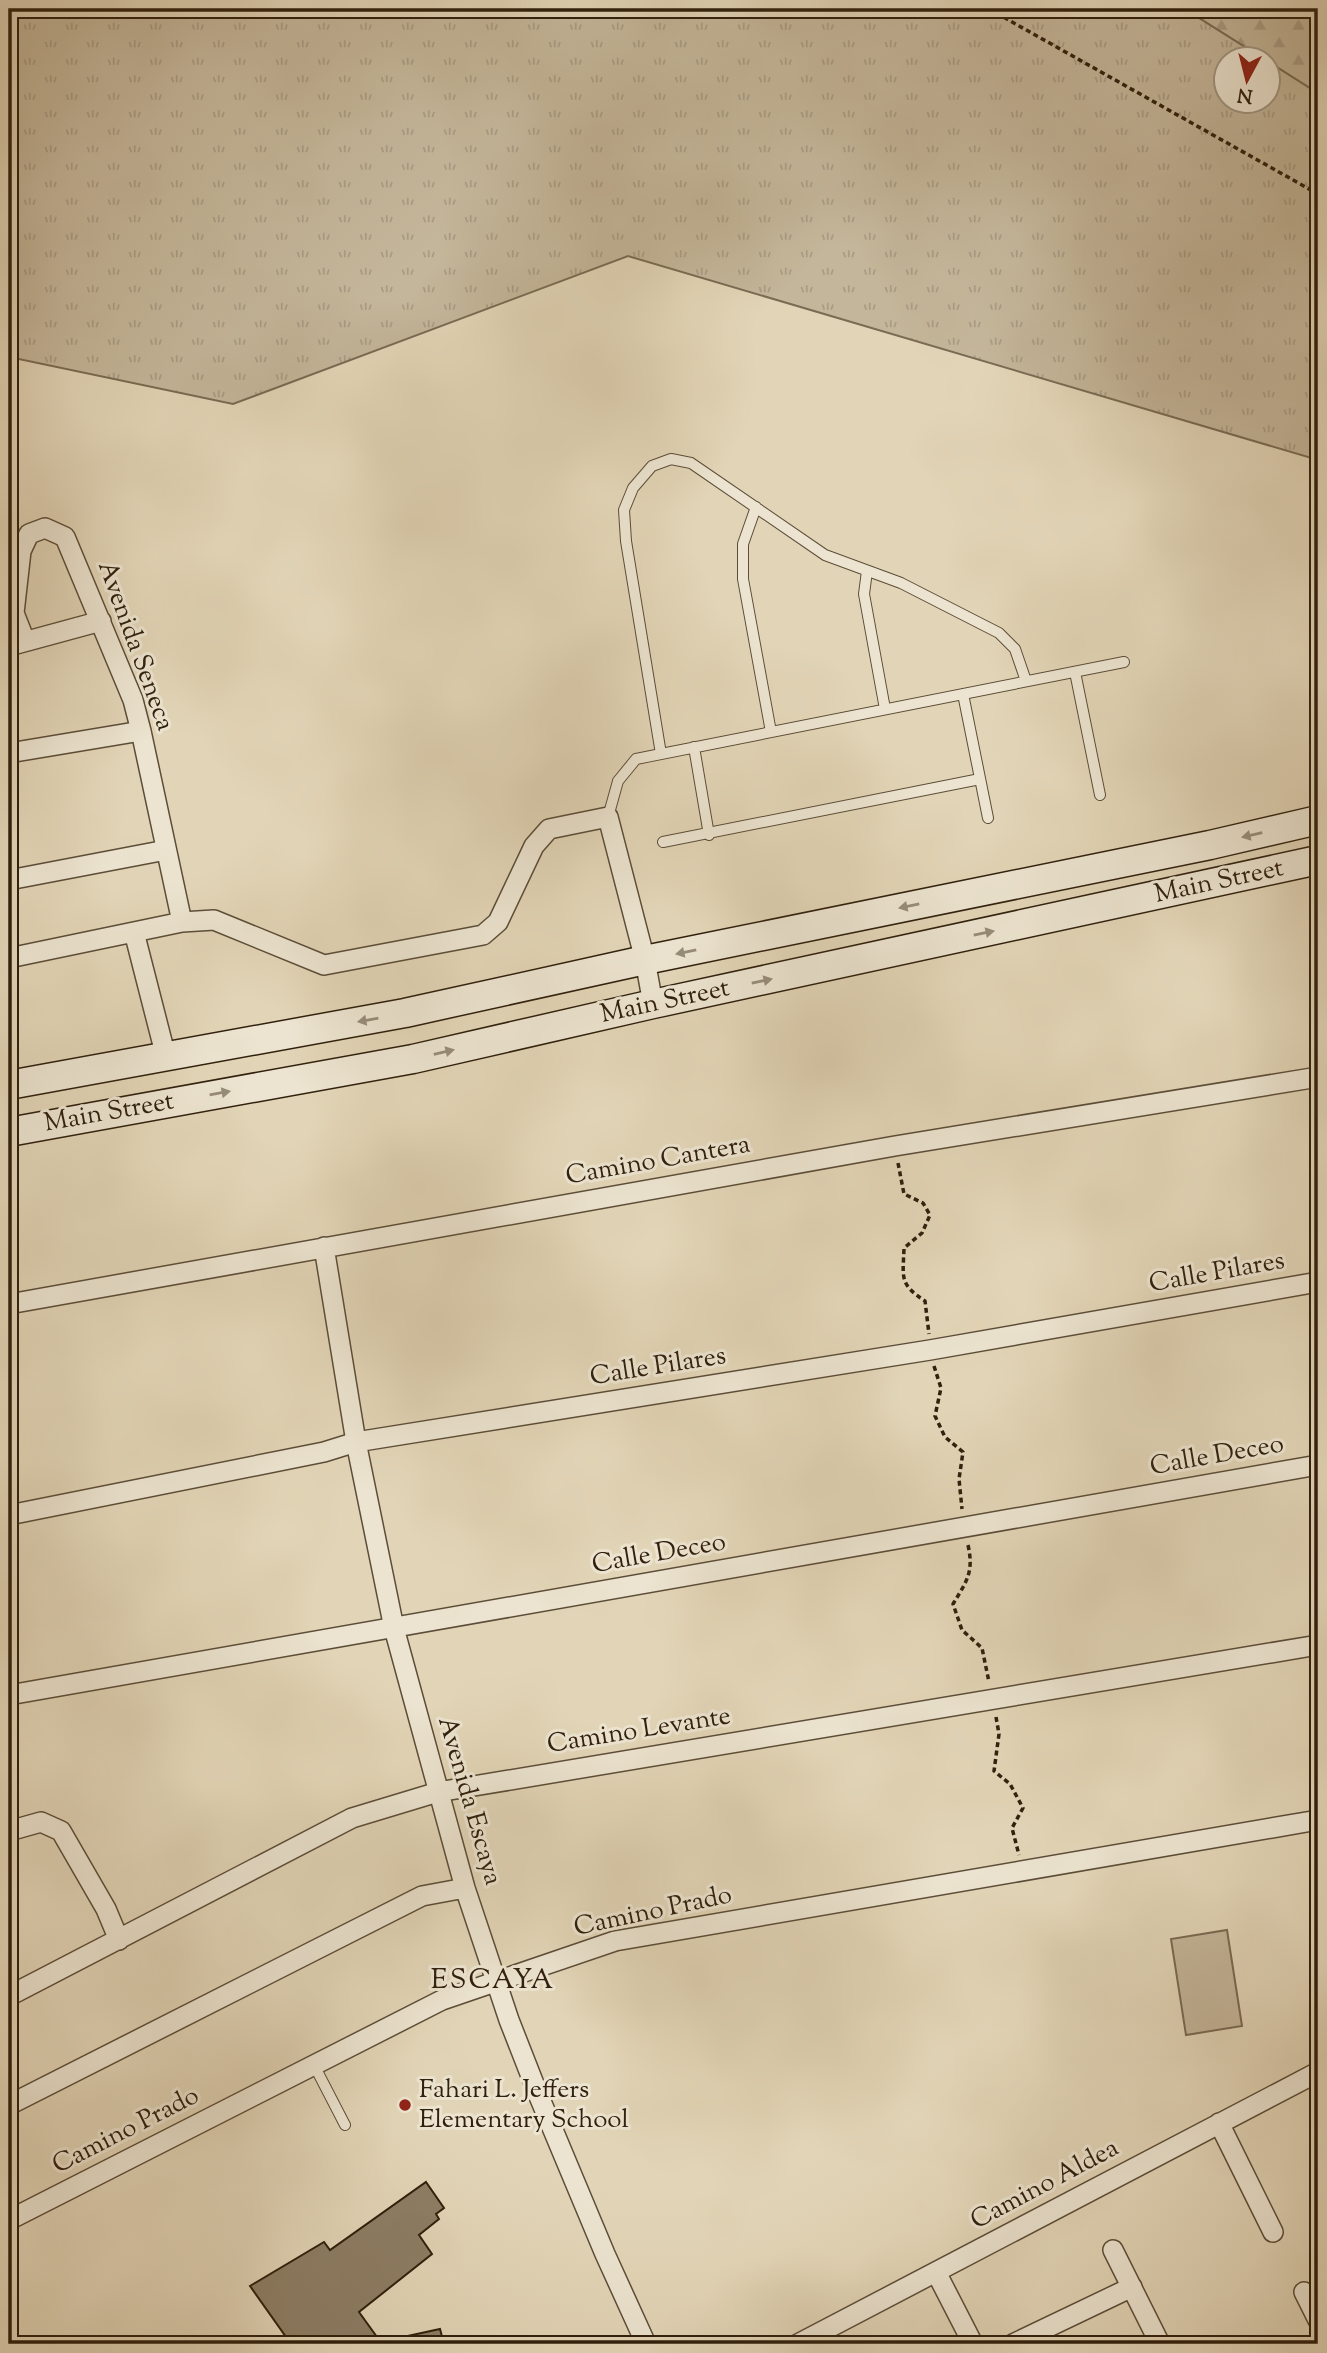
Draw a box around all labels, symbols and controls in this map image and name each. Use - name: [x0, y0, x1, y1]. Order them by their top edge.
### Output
- north arrow: [1212, 46, 1282, 116]
- text: N: [1236, 80, 1254, 109]
- street label: Avenida Seneca: [87, 556, 183, 736]
- one-way arrow: [1241, 830, 1263, 841]
- street label: Main Street: [1151, 850, 1287, 914]
- one-way arrow: [898, 901, 920, 912]
- one-way arrow: [973, 927, 995, 938]
- one-way arrow: [675, 946, 697, 957]
- street label: Main Street: [597, 970, 733, 1034]
- one-way arrow: [751, 975, 773, 986]
- one-way arrow: [357, 1014, 379, 1025]
- one-way arrow: [433, 1046, 455, 1057]
- street label: Main Street: [41, 1083, 177, 1143]
- one-way arrow: [210, 1087, 232, 1098]
- street label: Camino Cantera: [563, 1127, 753, 1195]
- street label: Calle Pilares: [1146, 1243, 1288, 1303]
- street label: Calle Pilares: [587, 1338, 729, 1396]
- street label: Calle Deceo: [1147, 1426, 1287, 1486]
- street label: Calle Deceo: [589, 1524, 729, 1584]
- street label: Camino Levante: [545, 1698, 733, 1764]
- street label: Avenida Escaya: [427, 1712, 511, 1890]
- street label: Camino Prado: [571, 1877, 735, 1947]
- district label: ESCAYA: [431, 1961, 555, 2001]
- place label: Fahari L. Jeffers Elementary School: [419, 2072, 629, 2139]
- street label: Camino Prado: [46, 2078, 206, 2184]
- marker: Fahari L. Jeffers Elementary School: [397, 2097, 413, 2113]
- street label: Camino Aldea: [964, 2130, 1126, 2240]

